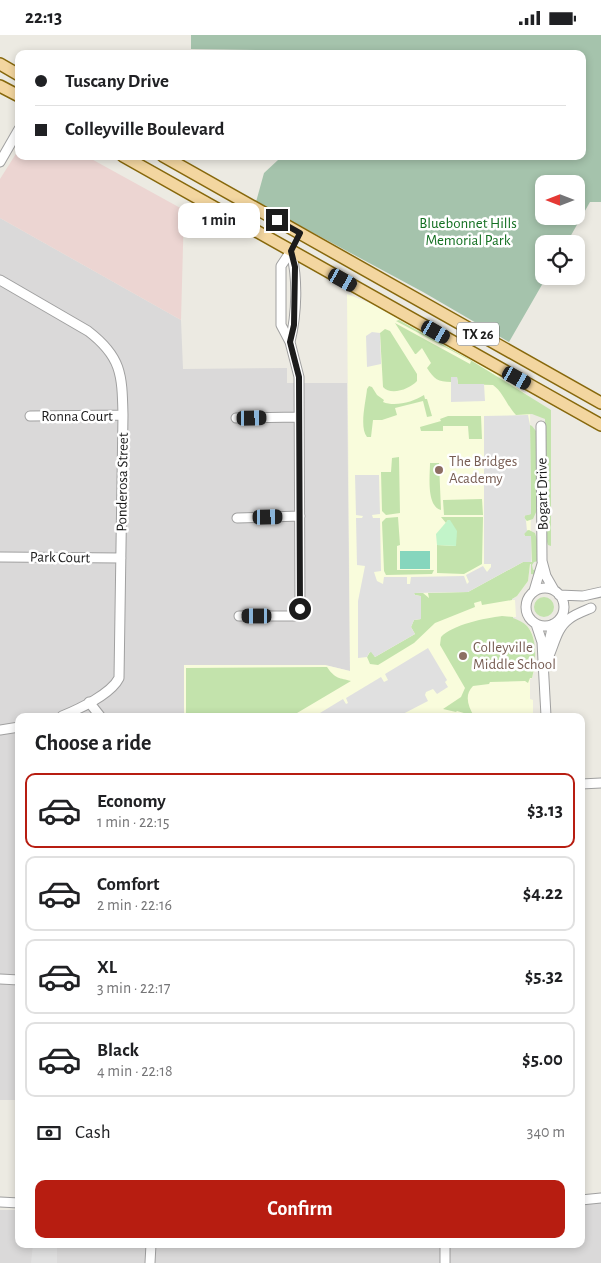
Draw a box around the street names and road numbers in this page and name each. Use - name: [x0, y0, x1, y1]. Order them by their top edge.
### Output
- road number: TX 26: [457, 323, 499, 345]
- street label: Ronna Court: [41, 409, 113, 424]
- street label: Ponderosa Street: [114, 432, 131, 532]
- street label: Bogart Drive: [534, 458, 551, 530]
- street label: Park Court: [30, 549, 91, 566]

